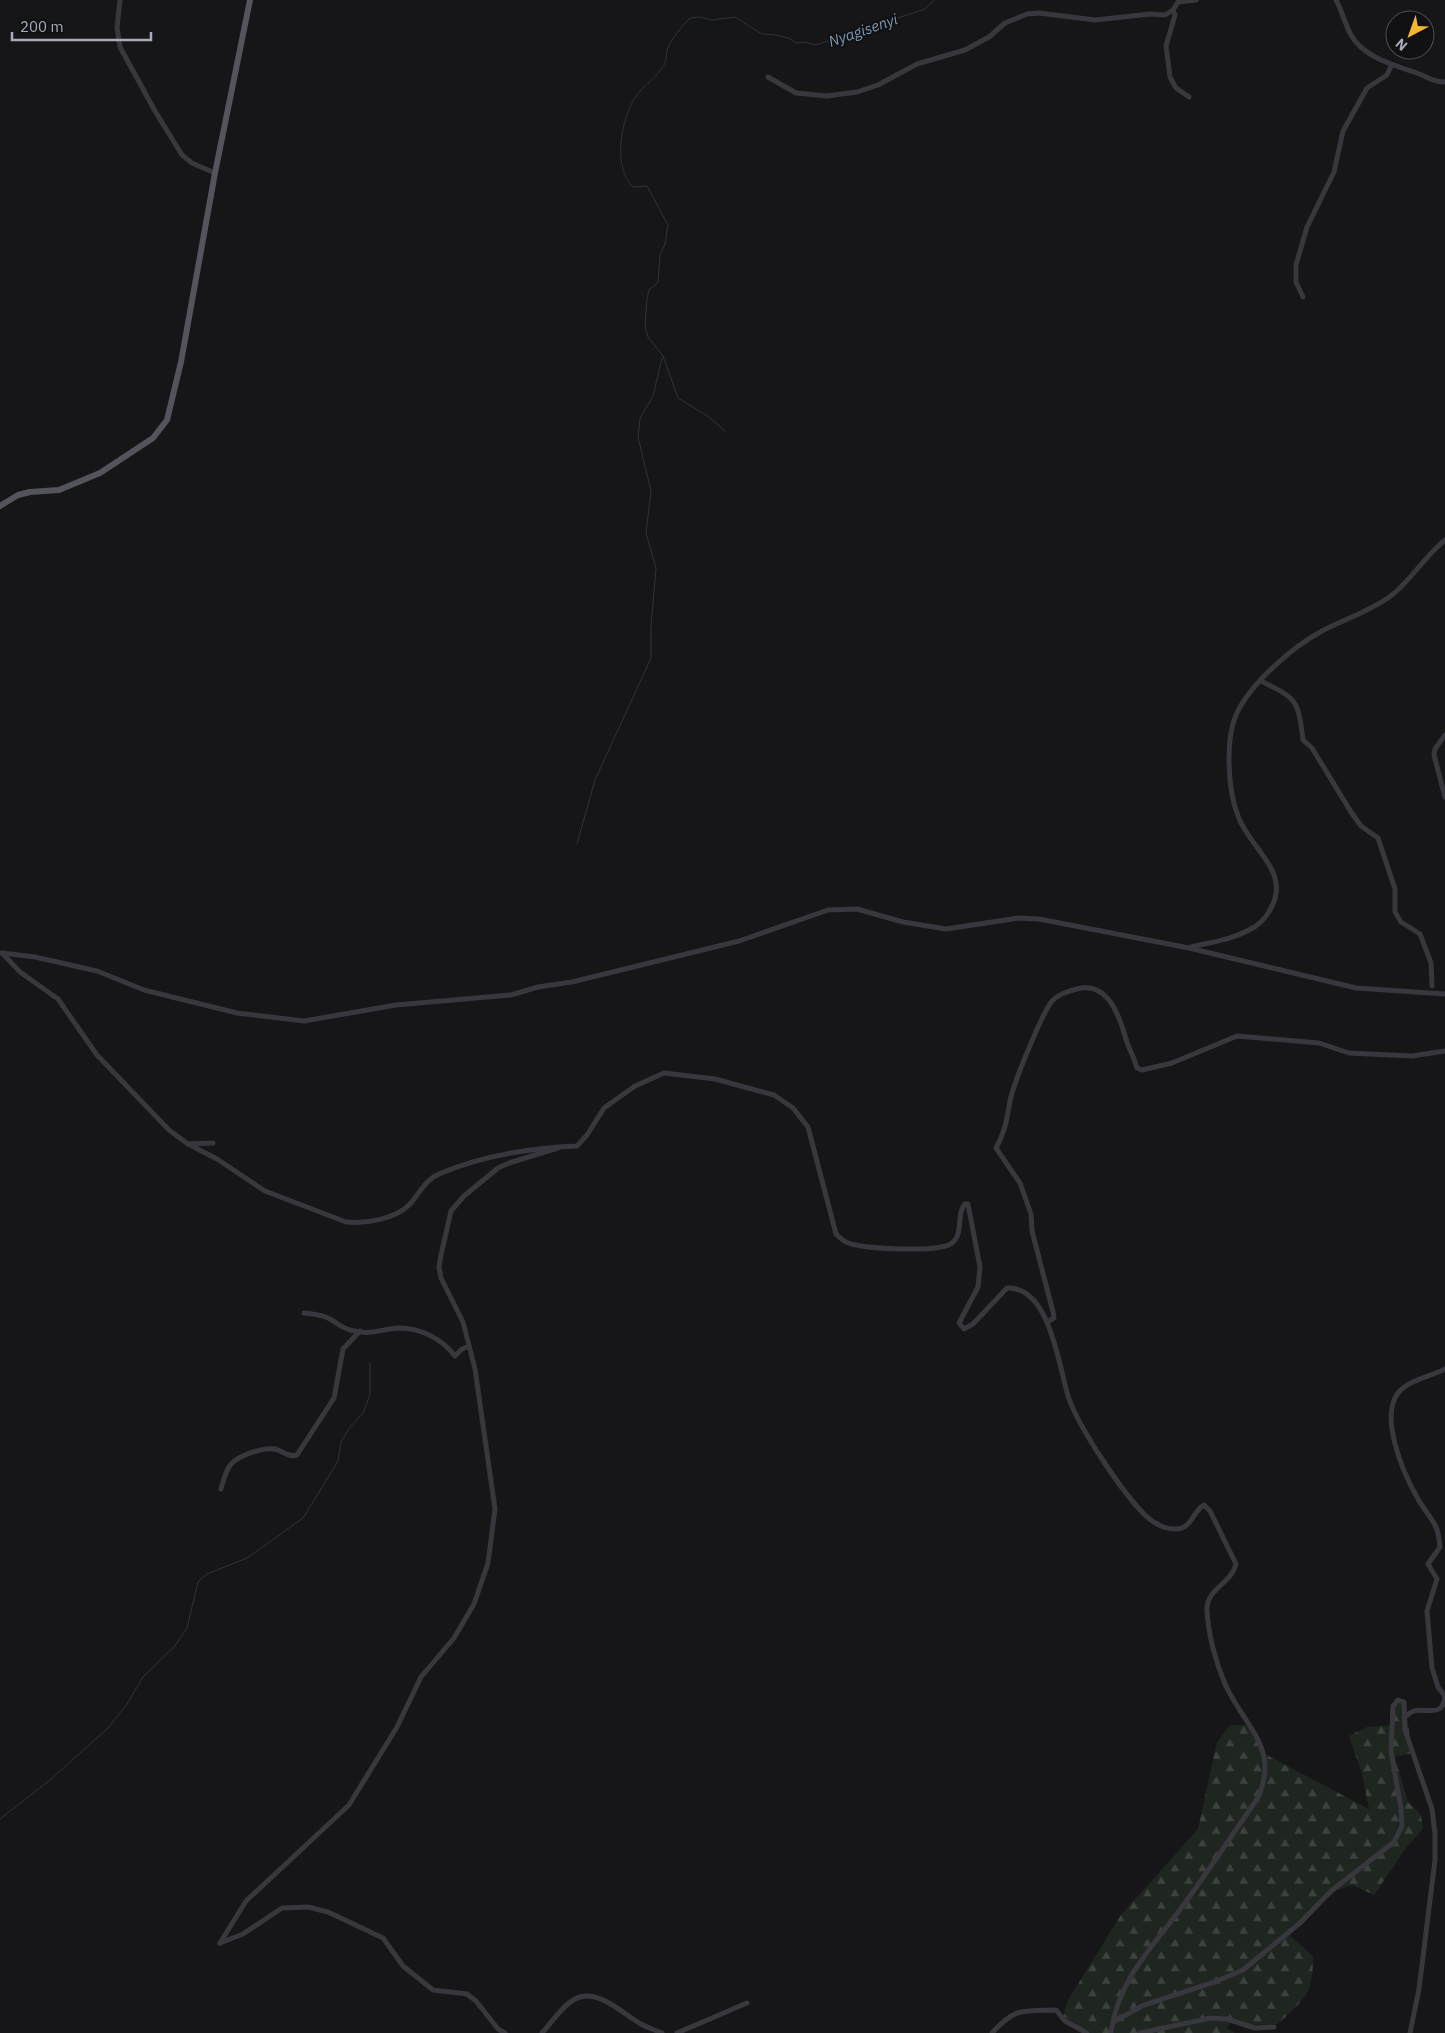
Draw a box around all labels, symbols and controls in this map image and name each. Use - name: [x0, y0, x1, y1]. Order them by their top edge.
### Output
- water label: Nyagisenyi: [826, 9, 900, 51]
- scale bar: [12, 10, 151, 42]
- north arrow: [1385, 10, 1435, 60]
- text: 200 m: [20, 17, 64, 36]
- text: N: [1392, 35, 1411, 55]

